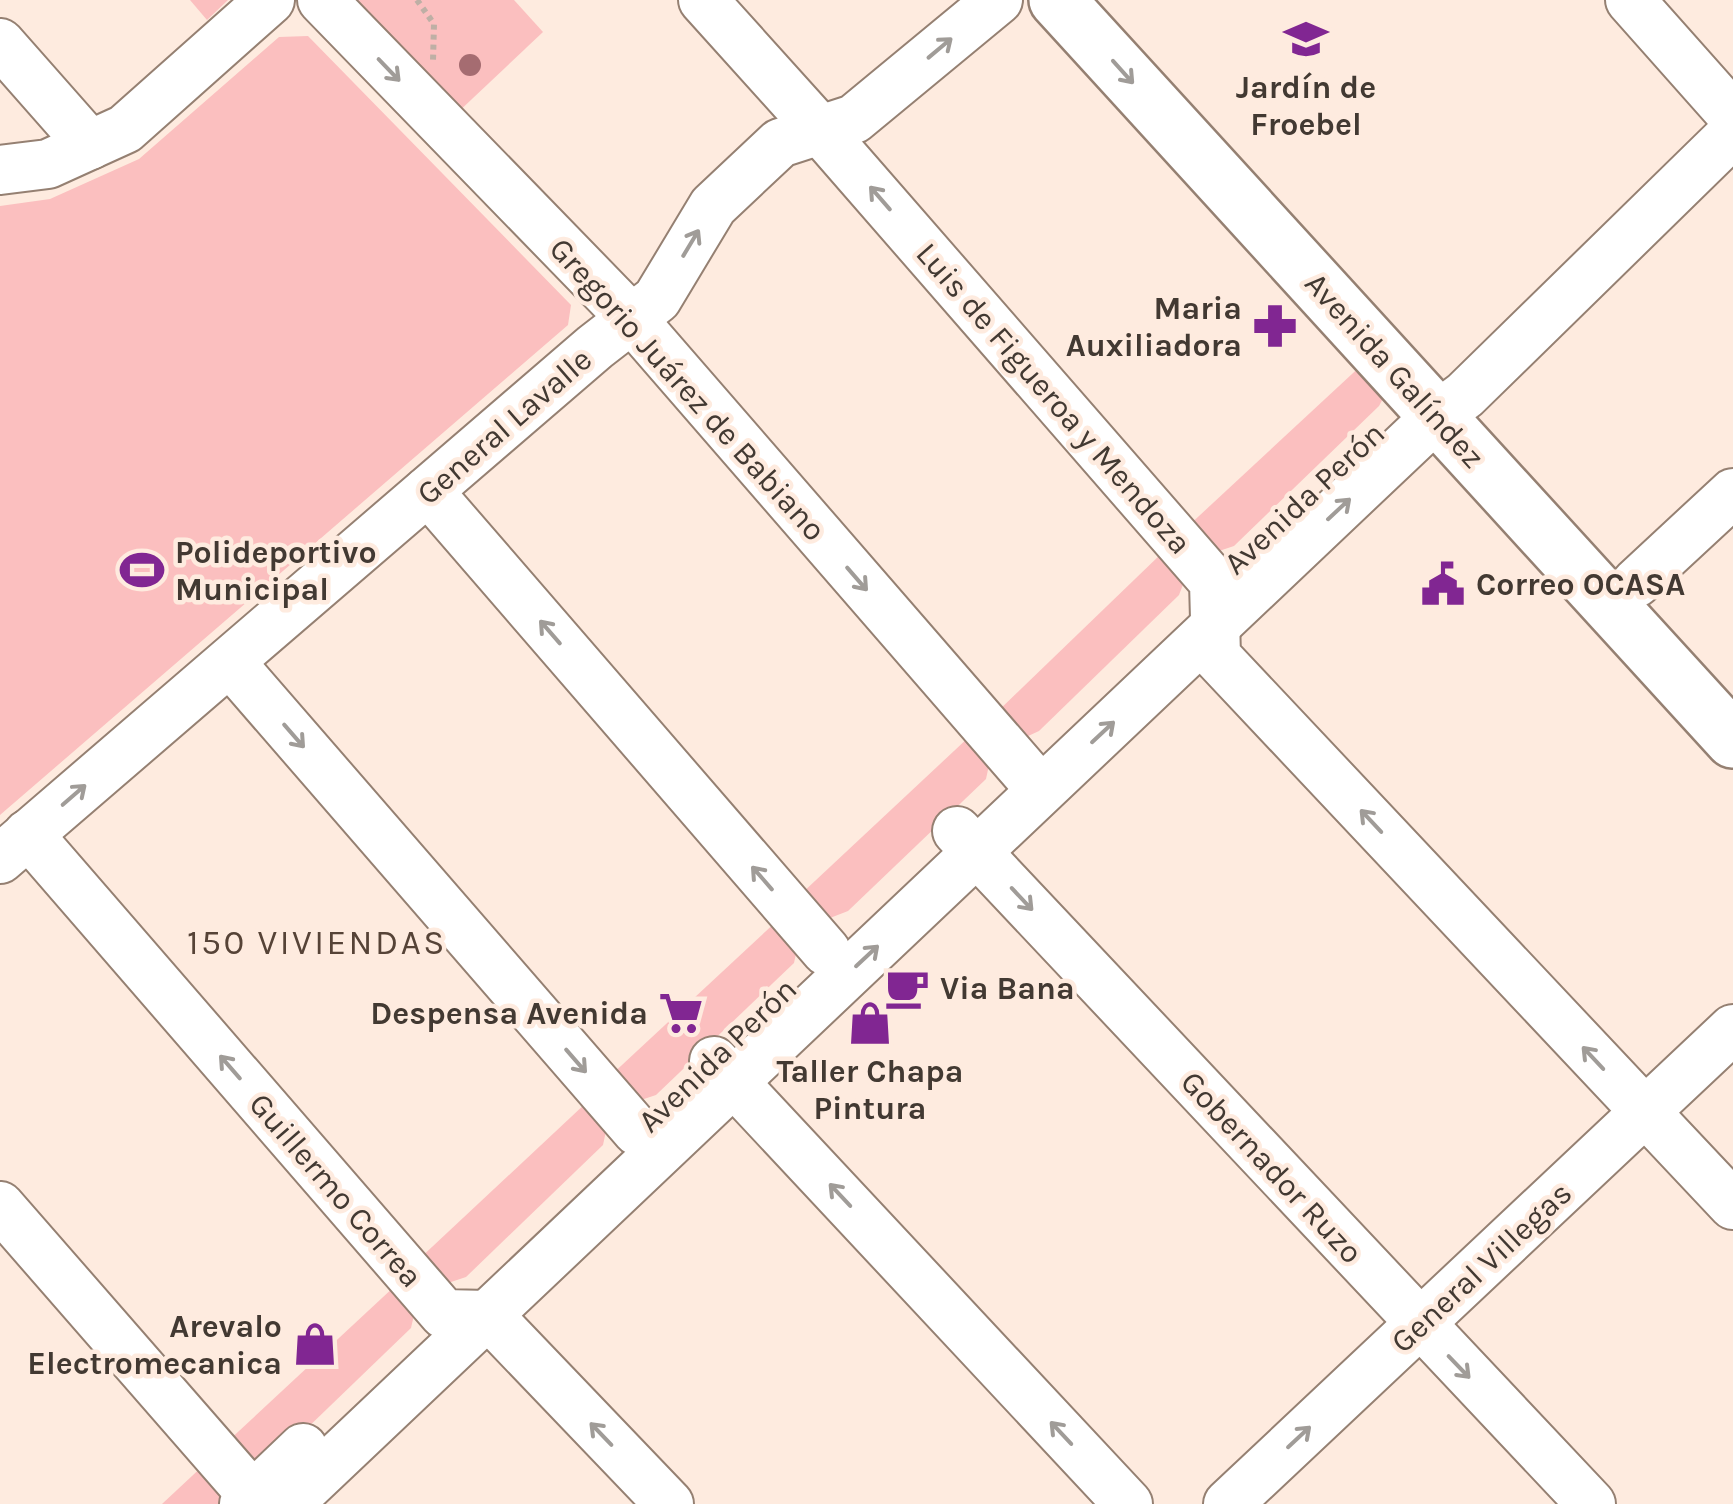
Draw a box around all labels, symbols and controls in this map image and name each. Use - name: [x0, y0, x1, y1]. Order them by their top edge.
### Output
- school or university icon: Jardín de Froebel: [1282, 15, 1330, 63]
- one-way arrow: [926, 37, 952, 59]
- one-way arrow: [377, 58, 401, 82]
- one-way arrow: [1111, 59, 1134, 84]
- place label: Jardín de Froebel: [1236, 69, 1376, 143]
- one-way arrow: [868, 186, 891, 211]
- one-way arrow: [681, 229, 701, 258]
- street label: Gregorio Juárez de Babiano: [542, 230, 833, 548]
- street label: Luis de Figueroa y Mendoza: [908, 235, 1199, 562]
- street label: Avenida Galíndez: [1297, 265, 1492, 476]
- place label: Maria Auxiliadora: [1066, 290, 1242, 364]
- pharmacy icon: Maria Auxiliadora: [1251, 302, 1299, 350]
- street label: General Lavalle: [409, 341, 599, 512]
- street label: Avenida Perón: [1216, 415, 1392, 582]
- one-way arrow: [1327, 497, 1351, 521]
- place label: Polideportivo Municipal: [175, 534, 377, 608]
- sports icon: Polideportivo Municipal: [118, 546, 166, 594]
- public building icon: Correo OCASA: [1419, 560, 1467, 608]
- one-way arrow: [845, 566, 868, 591]
- place label: Correo OCASA: [1476, 566, 1685, 603]
- one-way arrow: [538, 620, 561, 645]
- one-way arrow: [1090, 721, 1115, 744]
- one-way arrow: [282, 723, 305, 748]
- one-way arrow: [61, 784, 86, 807]
- one-way arrow: [1360, 809, 1383, 834]
- one-way arrow: [752, 865, 774, 891]
- one-way arrow: [1010, 887, 1034, 911]
- district label: 150 VIVIENDAS: [187, 922, 447, 963]
- one-way arrow: [855, 944, 879, 968]
- cafe icon: Via Bana: [883, 964, 931, 1012]
- place label: Via Bana: [940, 970, 1075, 1007]
- street label: Avenida Perón: [630, 971, 804, 1140]
- supermarket icon: Despensa Avenida: [657, 989, 705, 1037]
- place label: Despensa Avenida: [370, 995, 648, 1032]
- shop icon: Taller Chapa Pintura: [846, 999, 894, 1047]
- one-way arrow: [1582, 1046, 1605, 1071]
- one-way arrow: [564, 1047, 586, 1073]
- place label: Taller Chapa Pintura: [777, 1053, 963, 1127]
- one-way arrow: [219, 1055, 241, 1081]
- street label: Gobernador Ruzo: [1173, 1064, 1370, 1271]
- street label: Guillermo Correa: [241, 1086, 430, 1295]
- street label: General Villegas: [1384, 1174, 1579, 1360]
- one-way arrow: [829, 1183, 852, 1208]
- place label: Arevalo Electromecanica: [27, 1308, 282, 1382]
- shop icon: Arevalo Electromecanica: [291, 1320, 339, 1368]
- one-way arrow: [1447, 1354, 1471, 1378]
- one-way arrow: [1050, 1421, 1073, 1446]
- one-way arrow: [589, 1422, 613, 1446]
- one-way arrow: [1287, 1425, 1311, 1449]

